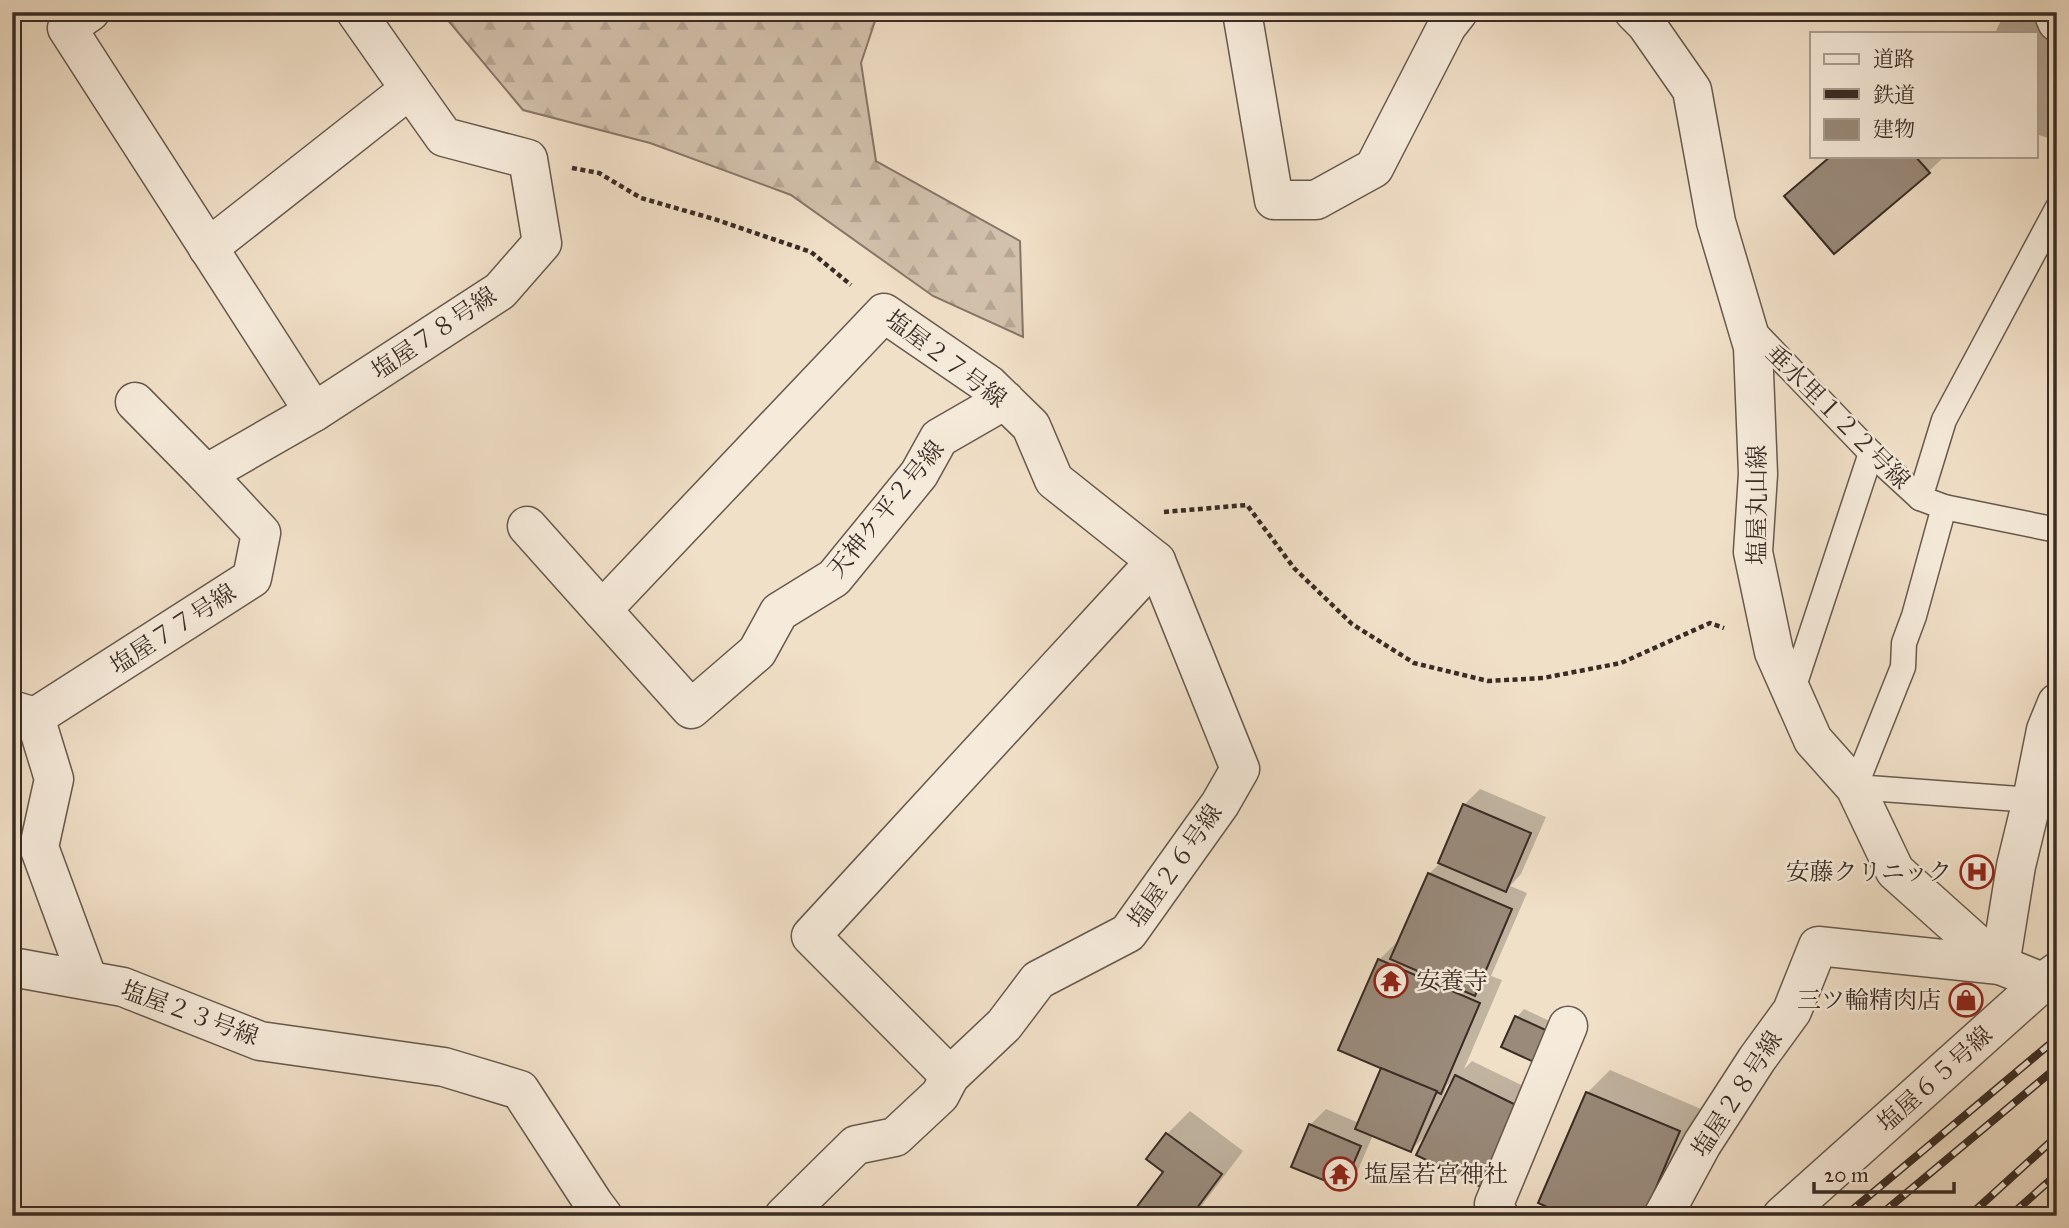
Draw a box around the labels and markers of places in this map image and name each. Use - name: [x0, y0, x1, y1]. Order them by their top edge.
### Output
- hospital icon: 安藤クリニック: [1958, 853, 1996, 891]
- place label: 安藤クリニック: [1785, 857, 1952, 887]
- temple icon: 安養寺: [1372, 962, 1410, 1000]
- place label: 安養寺: [1416, 966, 1488, 996]
- shop icon: 三ツ輪精肉店: [1947, 981, 1985, 1019]
- place label: 三ツ輪精肉店: [1797, 985, 1941, 1015]
- temple icon: 塩屋若宮神社: [1321, 1155, 1359, 1193]
- place label: 塩屋若宮神社: [1364, 1159, 1508, 1189]

